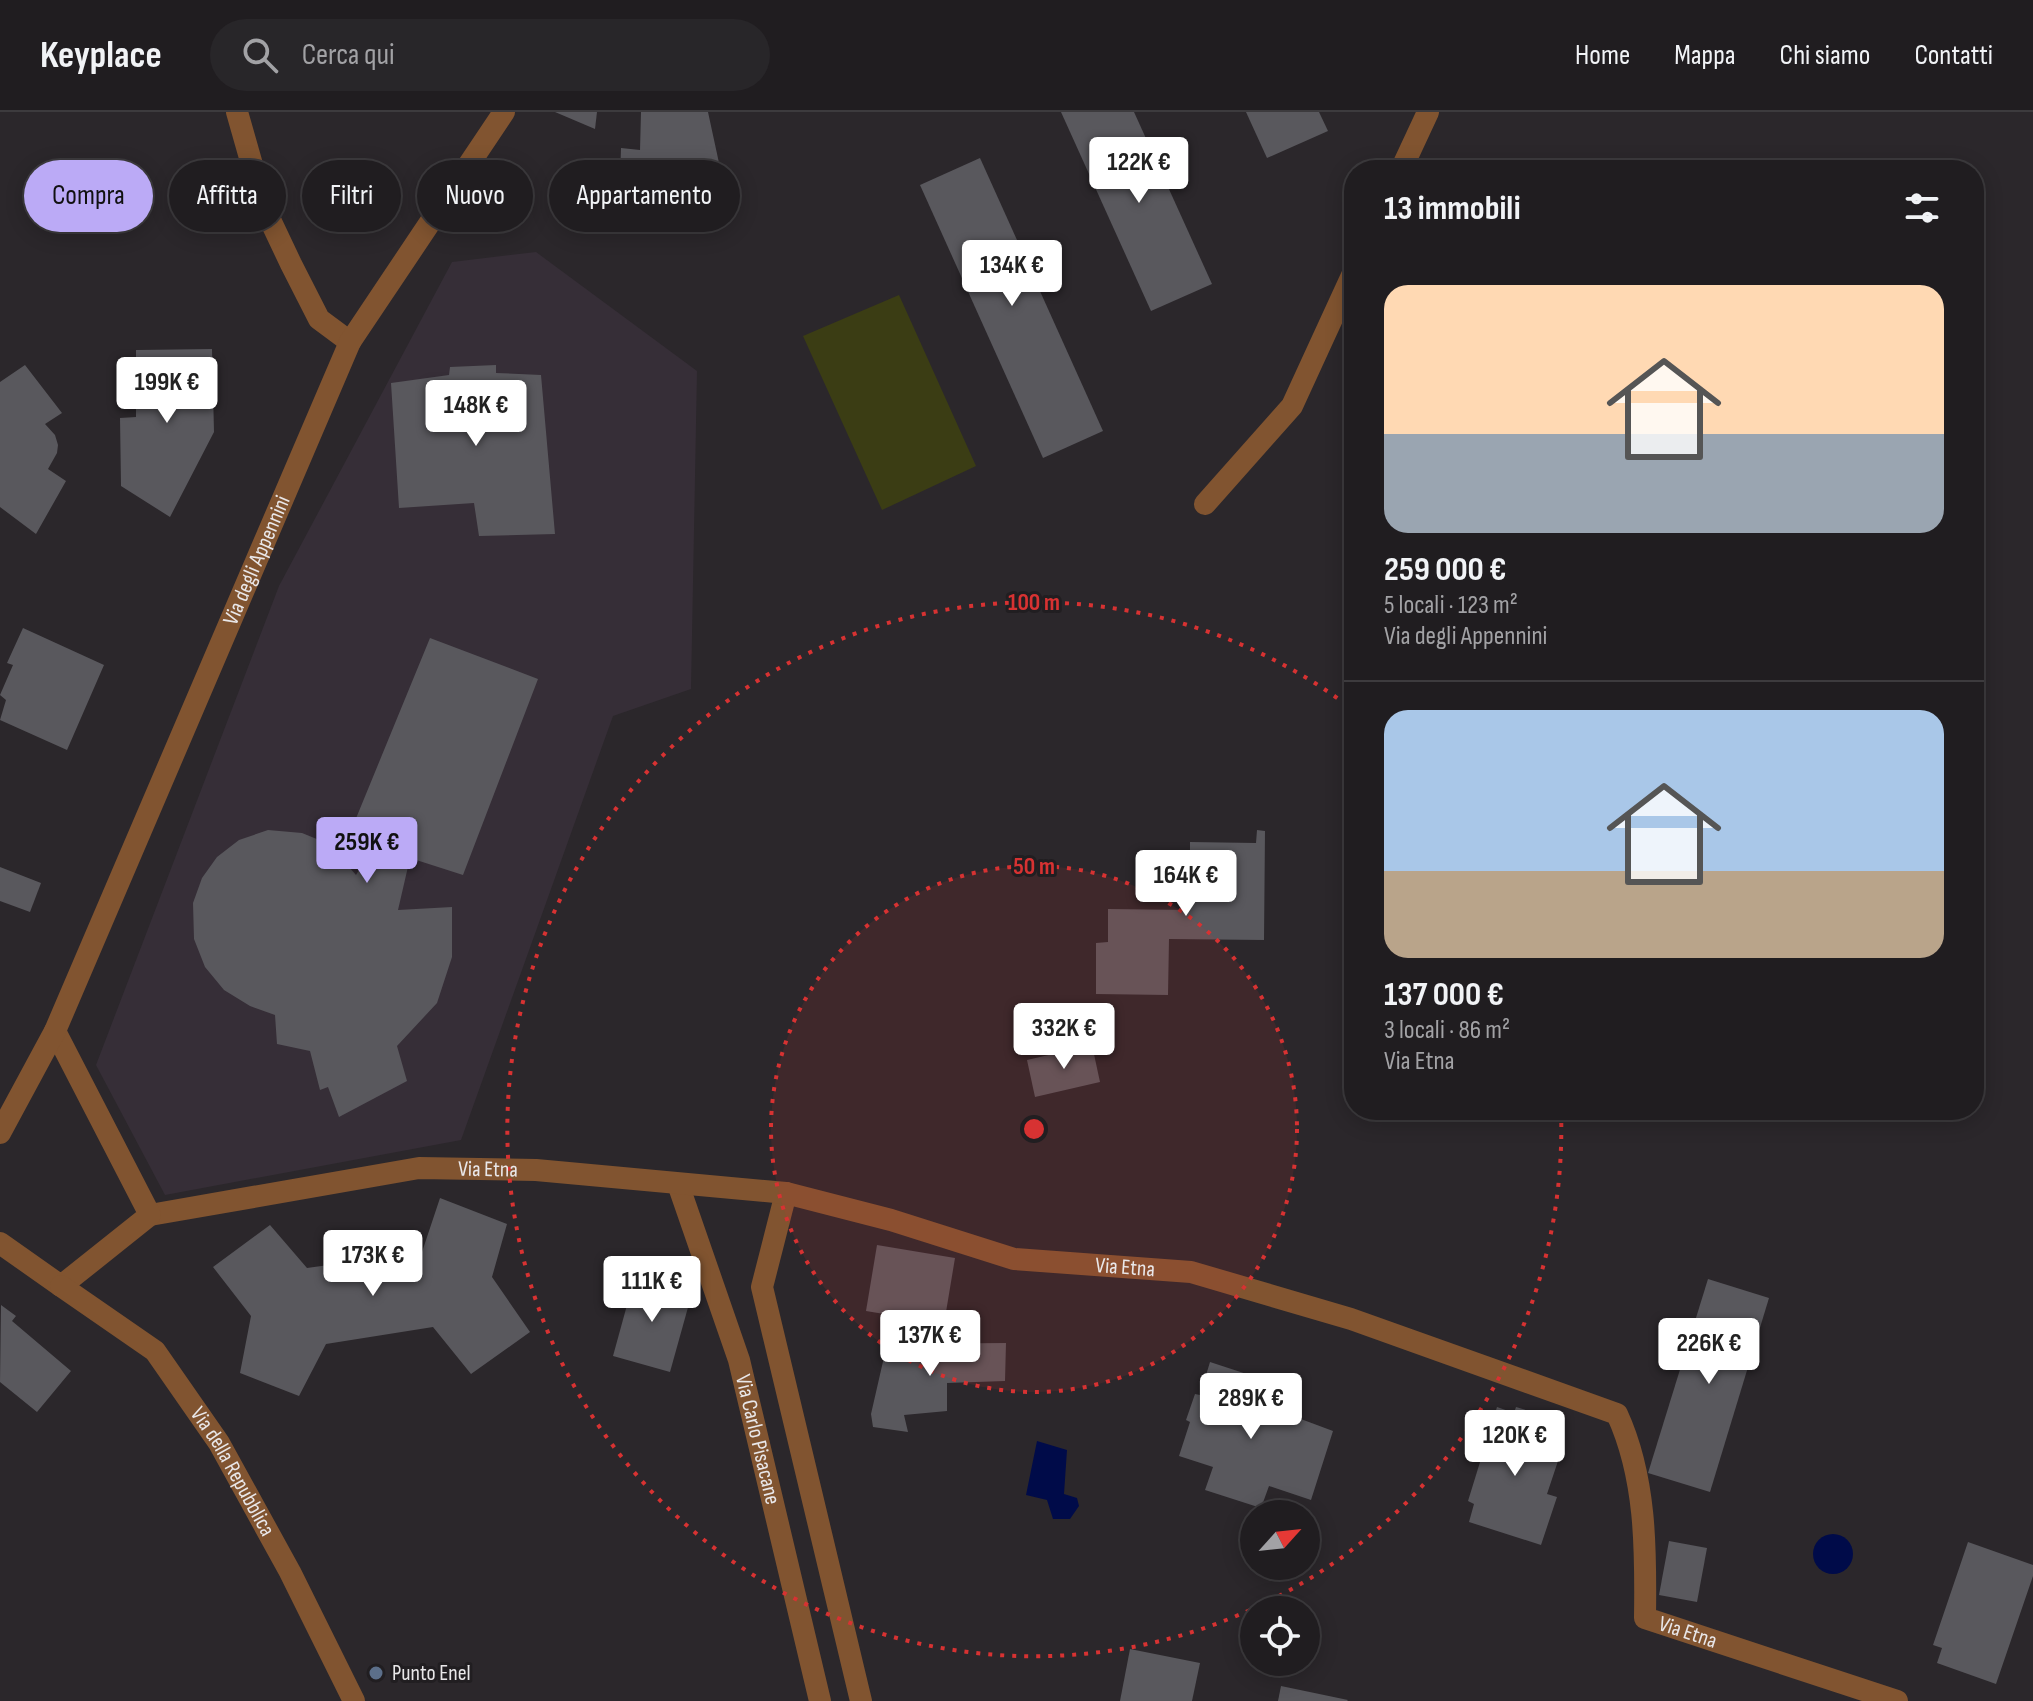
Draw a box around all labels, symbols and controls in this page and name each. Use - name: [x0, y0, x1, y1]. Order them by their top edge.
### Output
- search box: [210, 19, 770, 91]
- text: Keyplace: [40, 33, 162, 78]
- icon: search: [238, 33, 282, 77]
- text: Cerca qui: [302, 37, 395, 73]
- text: Home: [1575, 39, 1630, 72]
- text: Mappa: [1674, 39, 1736, 72]
- text: Chi siamo: [1780, 39, 1870, 72]
- text: Contatti: [1914, 39, 1993, 72]
- pin: 122K €: [1074, 137, 1204, 205]
- text: 122K €: [1107, 147, 1171, 178]
- chip: Compra: [24, 160, 153, 232]
- chip: Affitta: [169, 160, 286, 232]
- chip: Filtri: [302, 160, 401, 232]
- chip: Nuovo: [417, 160, 533, 232]
- chip: Appartamento: [549, 160, 740, 232]
- icon: filters: [1900, 186, 1944, 230]
- text: 13 immobili: [1384, 188, 1521, 229]
- pin: 134K €: [947, 240, 1077, 308]
- text: 134K €: [980, 250, 1044, 281]
- icon: home: [1592, 337, 1736, 481]
- pin: 199K €: [102, 357, 232, 425]
- text: 199K €: [134, 367, 200, 398]
- pin: 148K €: [411, 380, 541, 448]
- text: 148K €: [444, 390, 508, 421]
- street label: Via degli Appennini: [217, 491, 296, 629]
- text: 259 000 €: [1384, 549, 1506, 590]
- text: 100 m: [1008, 588, 1060, 617]
- text: 5 locali · 123 m²: [1384, 590, 1518, 621]
- text: Via degli Appennini: [1384, 621, 1547, 652]
- icon: home: [1592, 762, 1736, 906]
- pin: 259K €: [302, 817, 432, 885]
- text: 259K €: [334, 827, 400, 858]
- pin: 164K €: [1121, 850, 1251, 918]
- text: 50 m: [1013, 852, 1055, 881]
- text: 164K €: [1154, 860, 1218, 891]
- text: 137 000 €: [1384, 974, 1504, 1015]
- pin: 332K €: [999, 1003, 1129, 1071]
- text: 332K €: [1032, 1013, 1096, 1044]
- text: 3 locali · 86 m²: [1384, 1015, 1510, 1046]
- text: Via Etna: [1384, 1046, 1455, 1077]
- centre of rings: [1020, 1115, 1048, 1143]
- street label: Via Etna: [458, 1155, 518, 1183]
- pin: 173K €: [308, 1230, 438, 1298]
- text: 173K €: [341, 1240, 405, 1271]
- street label: Via Etna: [1094, 1252, 1156, 1283]
- pin: 111K €: [587, 1256, 717, 1324]
- text: 111K €: [621, 1266, 683, 1297]
- pin: 137K €: [865, 1310, 995, 1378]
- pin: 226K €: [1644, 1318, 1774, 1386]
- text: 137K €: [898, 1320, 962, 1351]
- text: 226K €: [1676, 1328, 1742, 1359]
- street label: Via Carlo Pisacane: [729, 1372, 786, 1507]
- pin: 289K €: [1186, 1373, 1316, 1441]
- text: 289K €: [1218, 1383, 1284, 1414]
- street label: Via della Repubblica: [185, 1402, 281, 1541]
- pin: 120K €: [1450, 1410, 1580, 1478]
- text: 120K €: [1483, 1420, 1547, 1451]
- north arrow: [1240, 1500, 1320, 1580]
- map controls: [1240, 1500, 1320, 1676]
- button: locate: [1240, 1596, 1320, 1676]
- street label: Via Etna: [1655, 1610, 1720, 1654]
- place label: Punto Enel: [392, 1660, 471, 1687]
- marker: Punto Enel: [367, 1664, 385, 1682]

